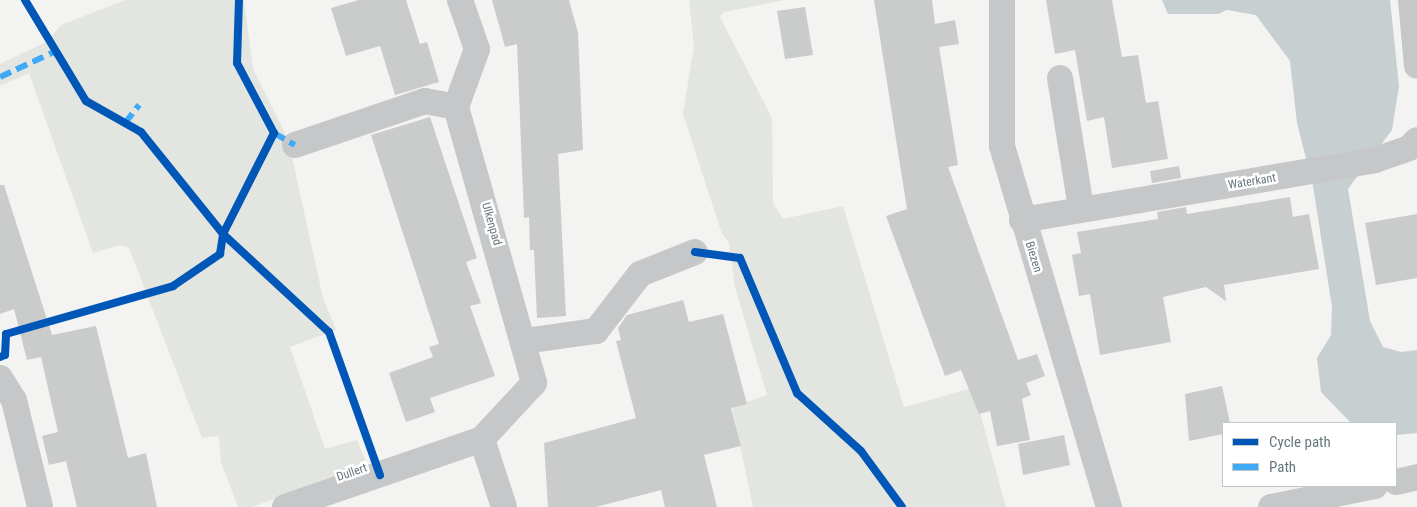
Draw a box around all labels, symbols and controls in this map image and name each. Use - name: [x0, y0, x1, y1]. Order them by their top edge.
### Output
- street label: Waterkant: [1227, 171, 1277, 193]
- street label: Ulkenpad: [478, 201, 504, 247]
- street label: Biezen: [1022, 240, 1044, 274]
- legend: [1222, 422, 1397, 487]
- text: Cycle path: [1269, 433, 1331, 451]
- text: Path: [1269, 458, 1296, 476]
- street label: Dullert: [335, 461, 369, 485]

